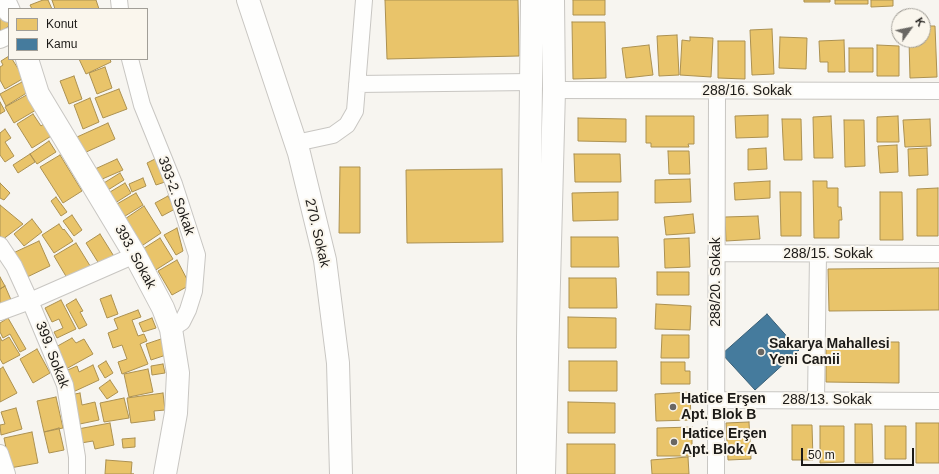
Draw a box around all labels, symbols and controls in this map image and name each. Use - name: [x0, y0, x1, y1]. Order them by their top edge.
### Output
- legend: [8, 8, 148, 60]
- north arrow: [891, 8, 931, 48]
- text: K: [913, 15, 927, 29]
- text: Konut: [46, 17, 77, 31]
- text: Kamu: [46, 37, 77, 51]
- street label: 288/16. Sokak: [702, 83, 792, 99]
- street label: 393-2. Sokak: [154, 154, 198, 238]
- street label: 270. Sokak: [301, 197, 333, 269]
- street label: 393. Sokak: [111, 222, 159, 292]
- street label: 288/20. Sokak: [708, 237, 724, 327]
- street label: 288/15. Sokak: [783, 246, 873, 262]
- street label: 399. Sokak: [32, 319, 72, 391]
- place label: Sakarya Mahallesi Yeni Camii: [769, 336, 890, 368]
- marker: Sakarya Mahallesi Yeni Camii: [756, 347, 766, 357]
- place label: Hatice Erşen Apt. Blok B: [681, 391, 766, 424]
- street label: 288/13. Sokak: [782, 392, 872, 408]
- marker: Hatice Erşen Apt. Blok B: [668, 402, 678, 412]
- place label: Hatice Erşen Apt. Blok A: [682, 426, 767, 458]
- marker: Hatice Erşen Apt. Blok A: [669, 437, 679, 447]
- scale bar: [803, 440, 916, 466]
- text: 50 m: [808, 448, 835, 462]

